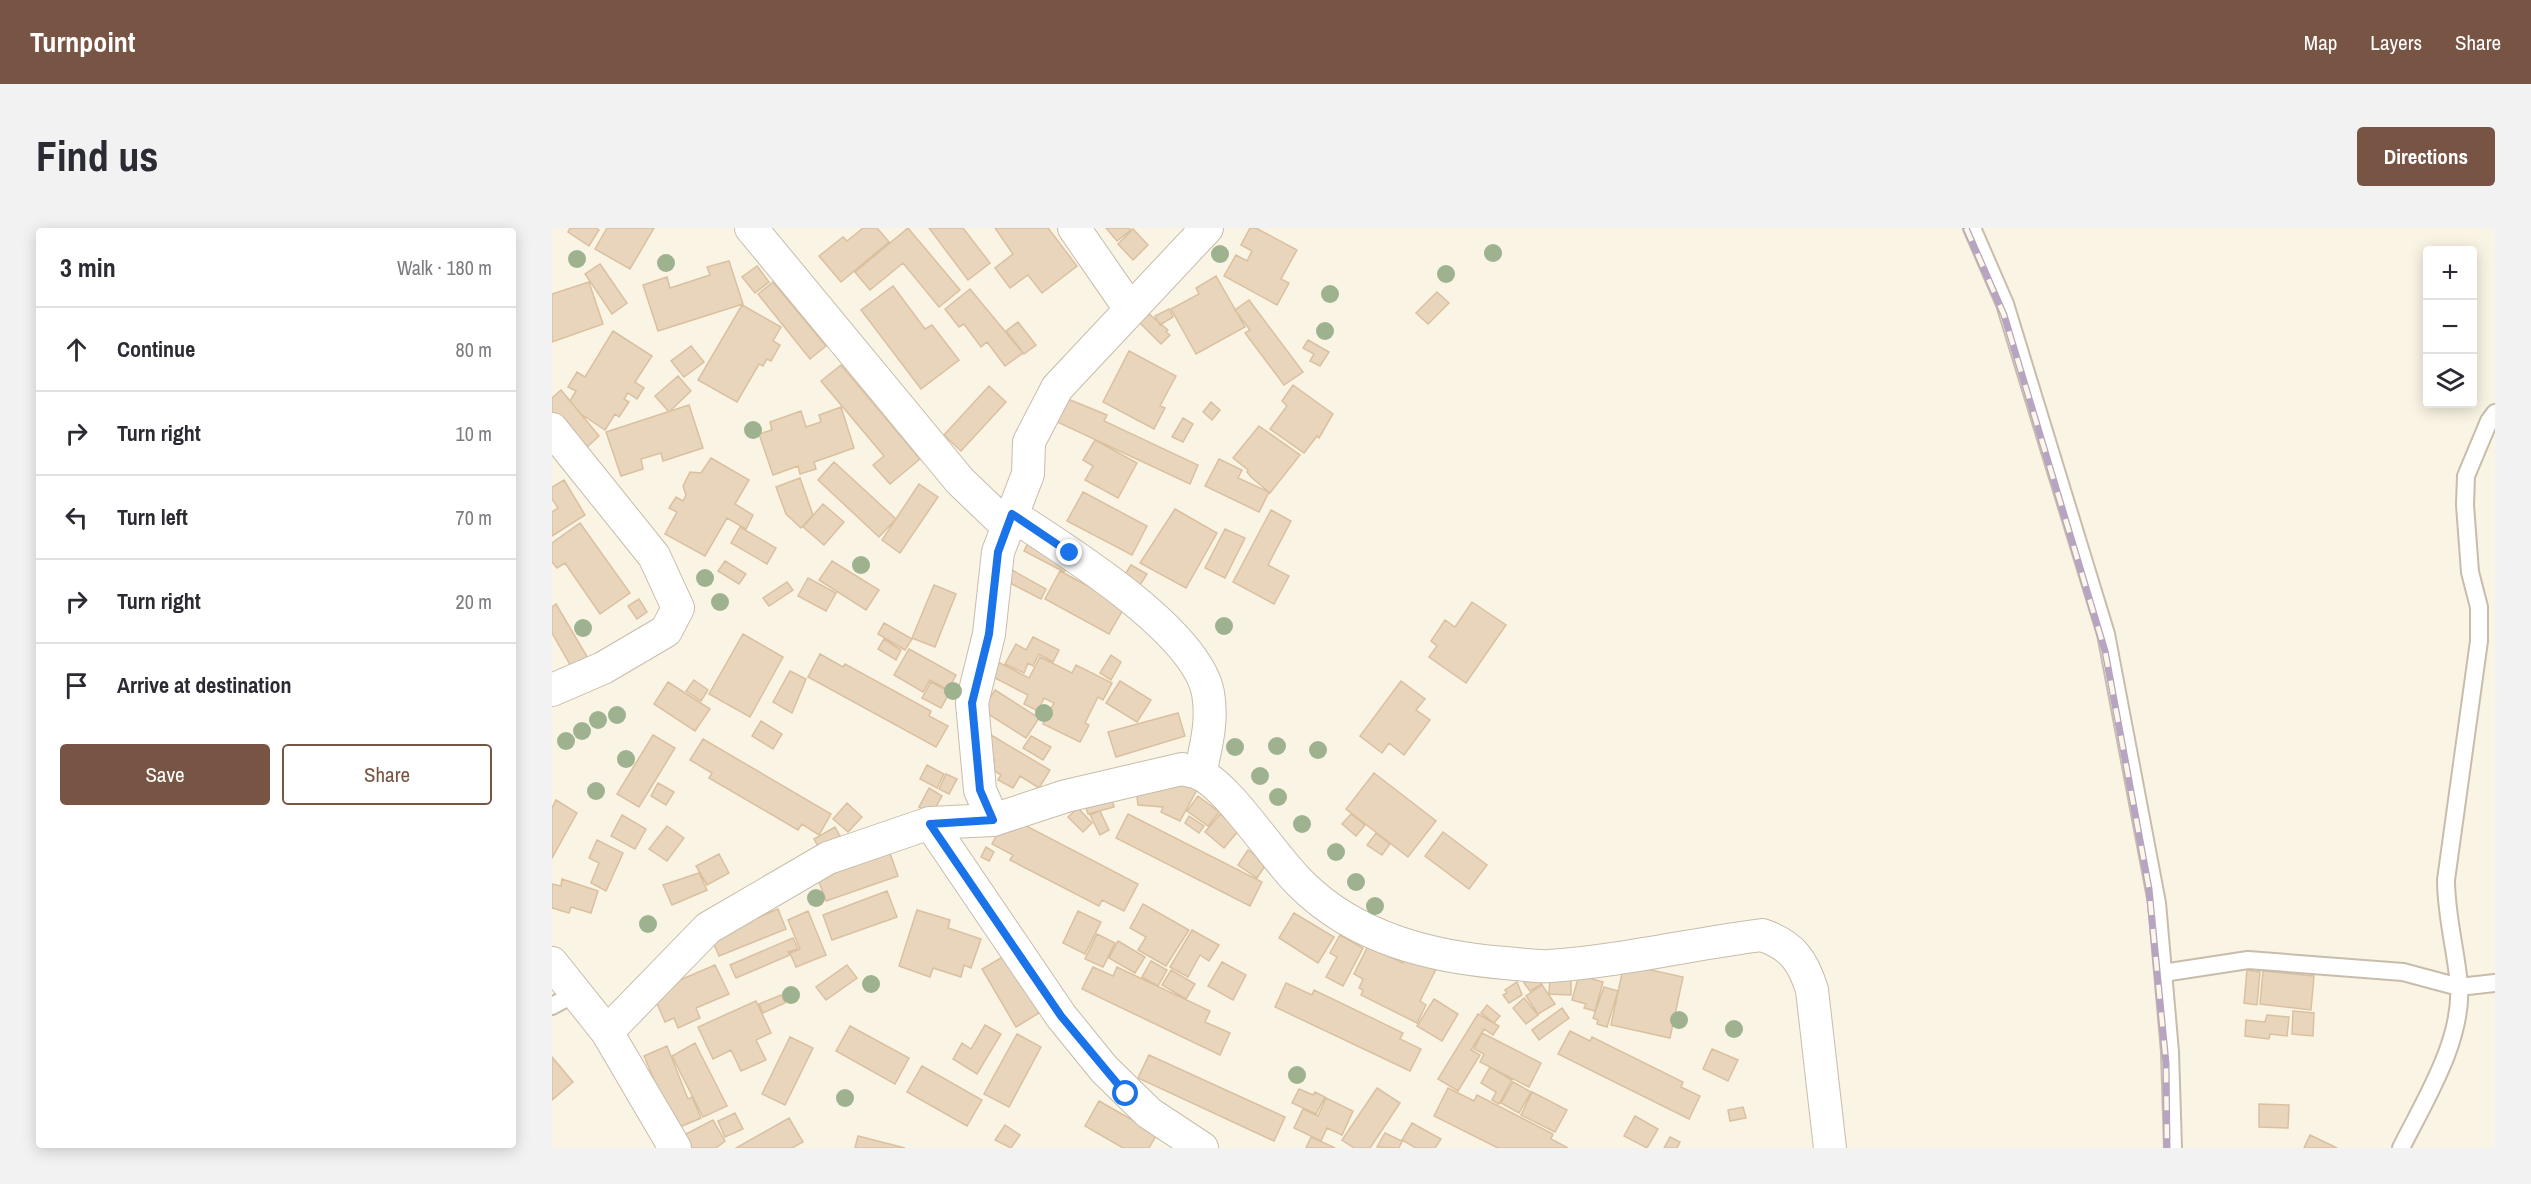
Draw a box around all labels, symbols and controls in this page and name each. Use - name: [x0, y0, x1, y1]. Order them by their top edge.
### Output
- text: Turnpoint: [30, 23, 135, 61]
- text: Map: [2304, 28, 2337, 57]
- text: Layers: [2370, 28, 2422, 57]
- text: Share: [2455, 28, 2501, 57]
- button: Directions: [2357, 127, 2495, 186]
- text: Find us: [36, 128, 158, 184]
- map controls: [2423, 246, 2477, 408]
- button: +: [2423, 246, 2477, 300]
- text: 3 min: [60, 250, 116, 285]
- text: Walk · 180 m: [397, 254, 492, 281]
- button: −: [2423, 300, 2477, 354]
- icon: ahead: [60, 333, 93, 366]
- text: Continue: [117, 334, 195, 364]
- text: 80 m: [456, 336, 492, 363]
- button: layers: [2423, 354, 2477, 408]
- icon: right: [60, 417, 93, 450]
- text: Turn right: [117, 418, 201, 448]
- text: 10 m: [456, 420, 492, 447]
- icon: left: [60, 501, 93, 534]
- text: Turn left: [117, 502, 188, 532]
- text: 70 m: [456, 504, 492, 531]
- route end: [1056, 539, 1082, 565]
- icon: right: [60, 585, 93, 618]
- text: Turn right: [117, 586, 201, 616]
- text: 20 m: [456, 588, 492, 615]
- icon: arrive: [60, 669, 93, 702]
- text: Arrive at destination: [117, 670, 291, 700]
- button: Save: [60, 744, 270, 805]
- button: Share: [282, 744, 492, 805]
- route start: [1112, 1080, 1138, 1106]

